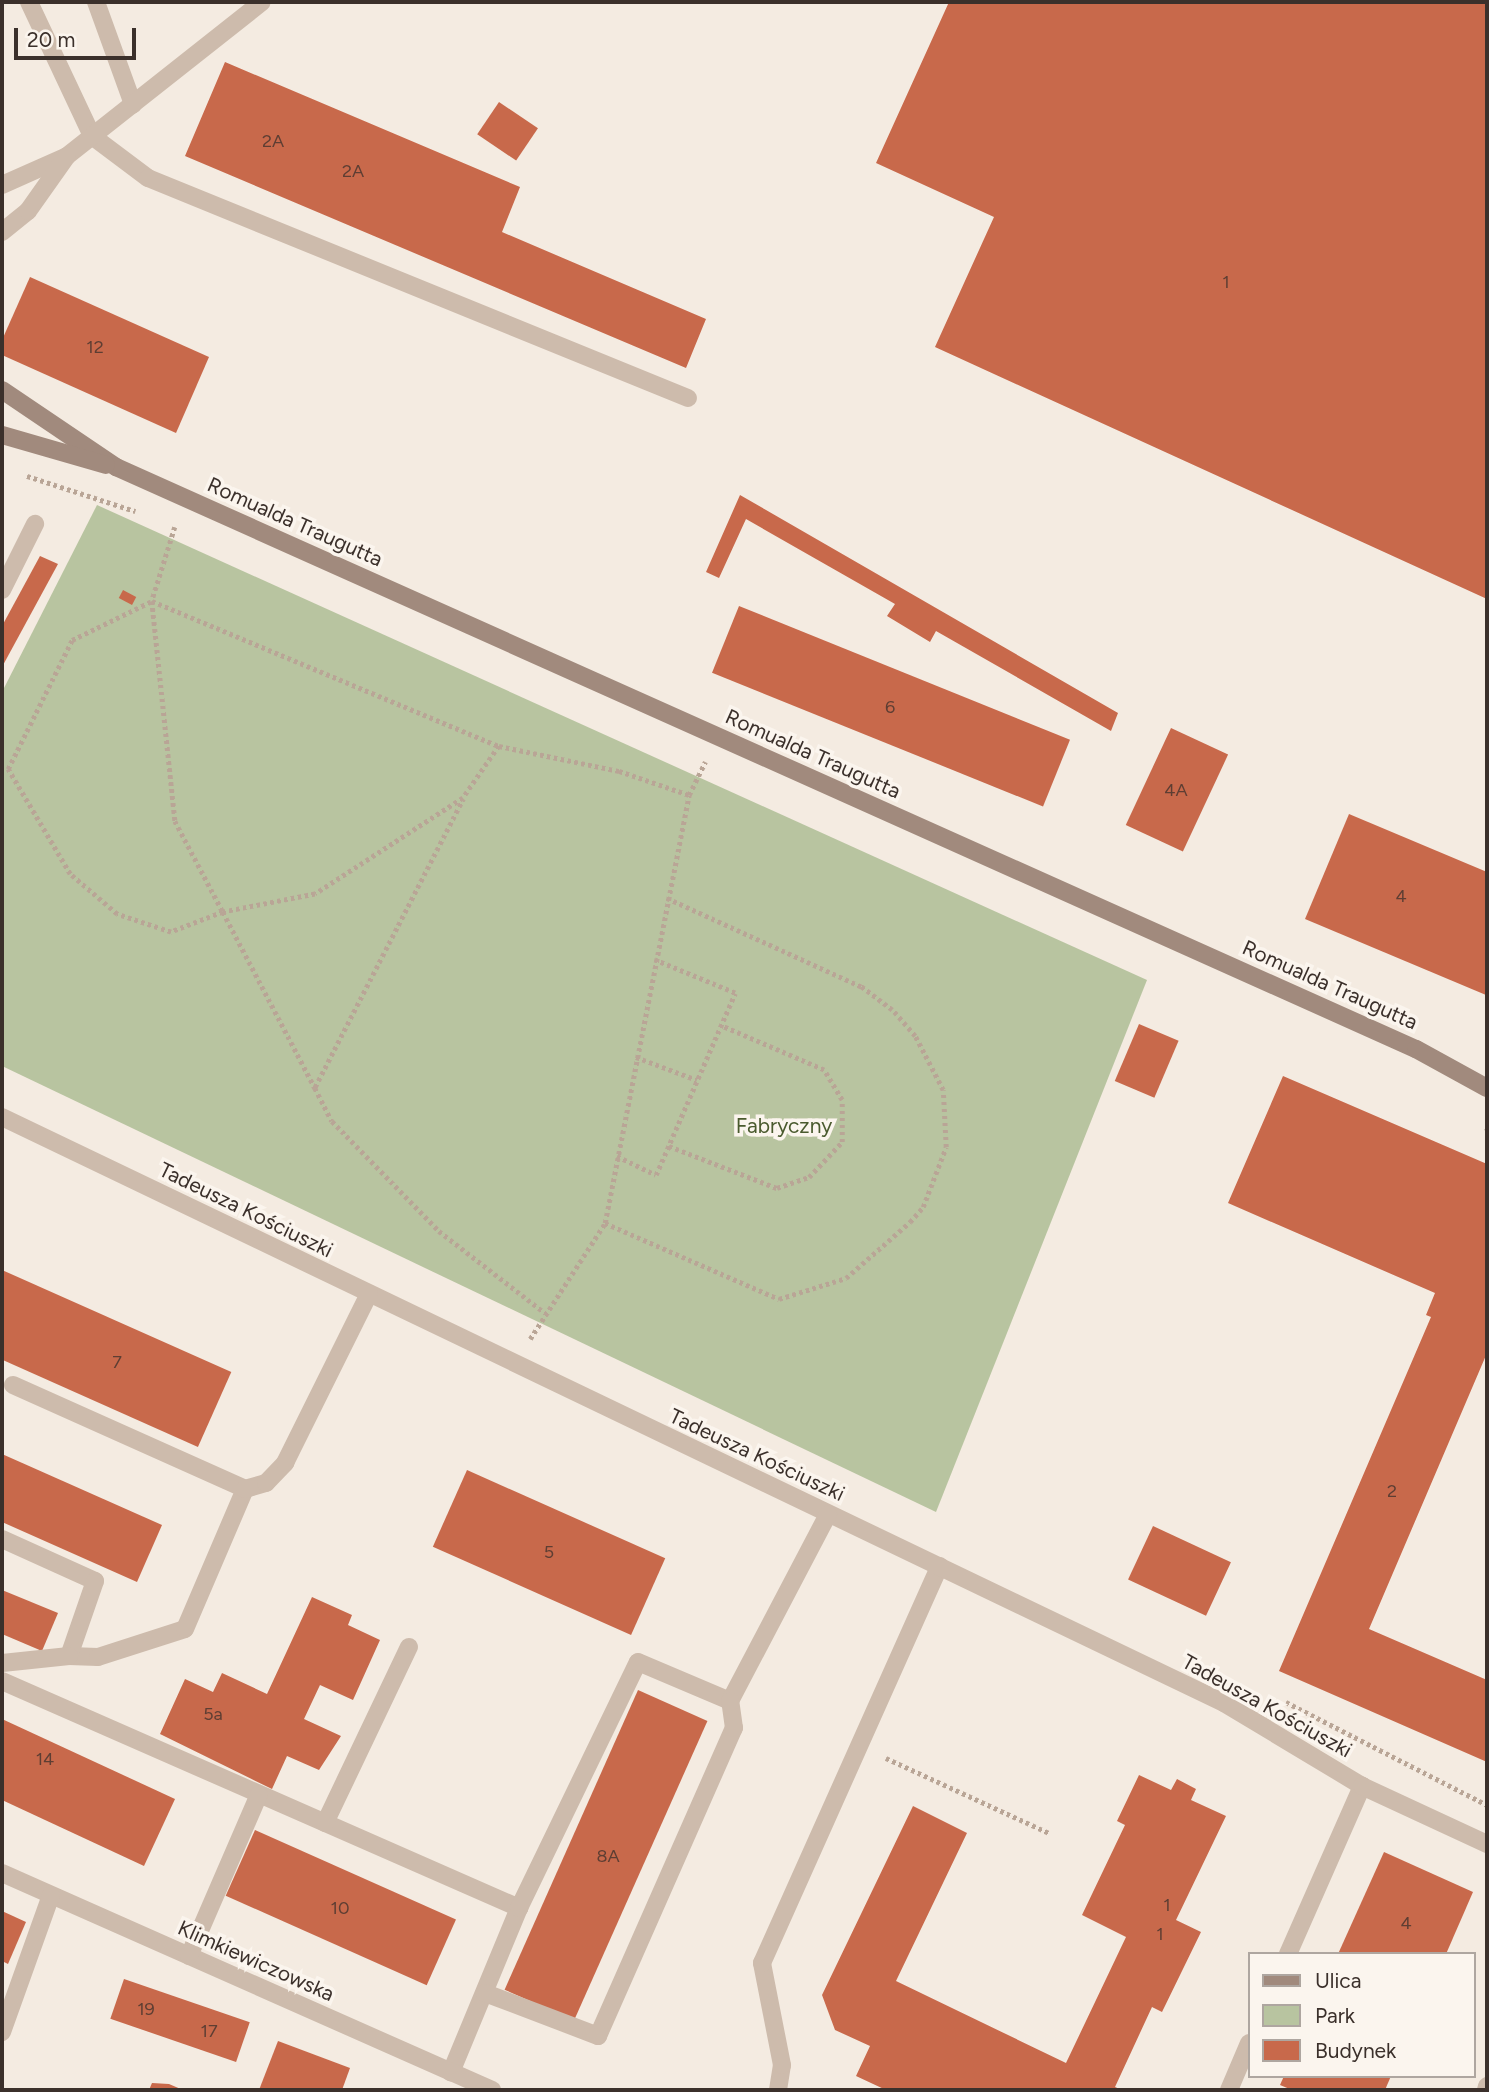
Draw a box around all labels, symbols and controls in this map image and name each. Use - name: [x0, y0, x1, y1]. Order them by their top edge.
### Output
- scale bar: [18, 14, 140, 58]
- text: 20 m: [27, 27, 75, 52]
- house number: 2A: [262, 130, 284, 152]
- house number: 2A: [342, 160, 364, 182]
- house number: 1: [1222, 271, 1230, 293]
- house number: 12: [86, 336, 104, 358]
- street label: Romualda Traugutta: [203, 472, 387, 572]
- house number: 6: [885, 696, 895, 718]
- street label: Romualda Traugutta: [721, 704, 905, 804]
- house number: 4A: [1164, 779, 1188, 801]
- house number: 4: [1395, 885, 1407, 907]
- street label: Romualda Traugutta: [1238, 935, 1422, 1035]
- park label: Fabryczny: [736, 1113, 832, 1139]
- street label: Tadeusza Kościuszki: [155, 1157, 337, 1263]
- house number: 7: [112, 1351, 122, 1373]
- street label: Tadeusza Kościuszki: [665, 1403, 849, 1507]
- house number: 2: [1387, 1480, 1397, 1502]
- house number: 5: [544, 1541, 554, 1563]
- street label: Tadeusza Kościuszki: [1178, 1649, 1356, 1763]
- house number: 5a: [203, 1703, 223, 1725]
- house number: 14: [36, 1748, 54, 1770]
- house number: 8A: [596, 1845, 620, 1867]
- house number: 1: [1163, 1894, 1171, 1916]
- house number: 10: [331, 1897, 349, 1919]
- house number: 4: [1400, 1912, 1412, 1934]
- street label: Klimkiewiczowska: [174, 1915, 338, 2007]
- house number: 1: [1156, 1923, 1164, 1945]
- legend: [1248, 1952, 1475, 2078]
- text: Ulica: [1315, 1968, 1361, 1993]
- house number: 19: [137, 1998, 155, 2020]
- text: Park: [1315, 2003, 1355, 2028]
- house number: 17: [200, 2020, 218, 2042]
- text: Budynek: [1315, 2038, 1396, 2063]

